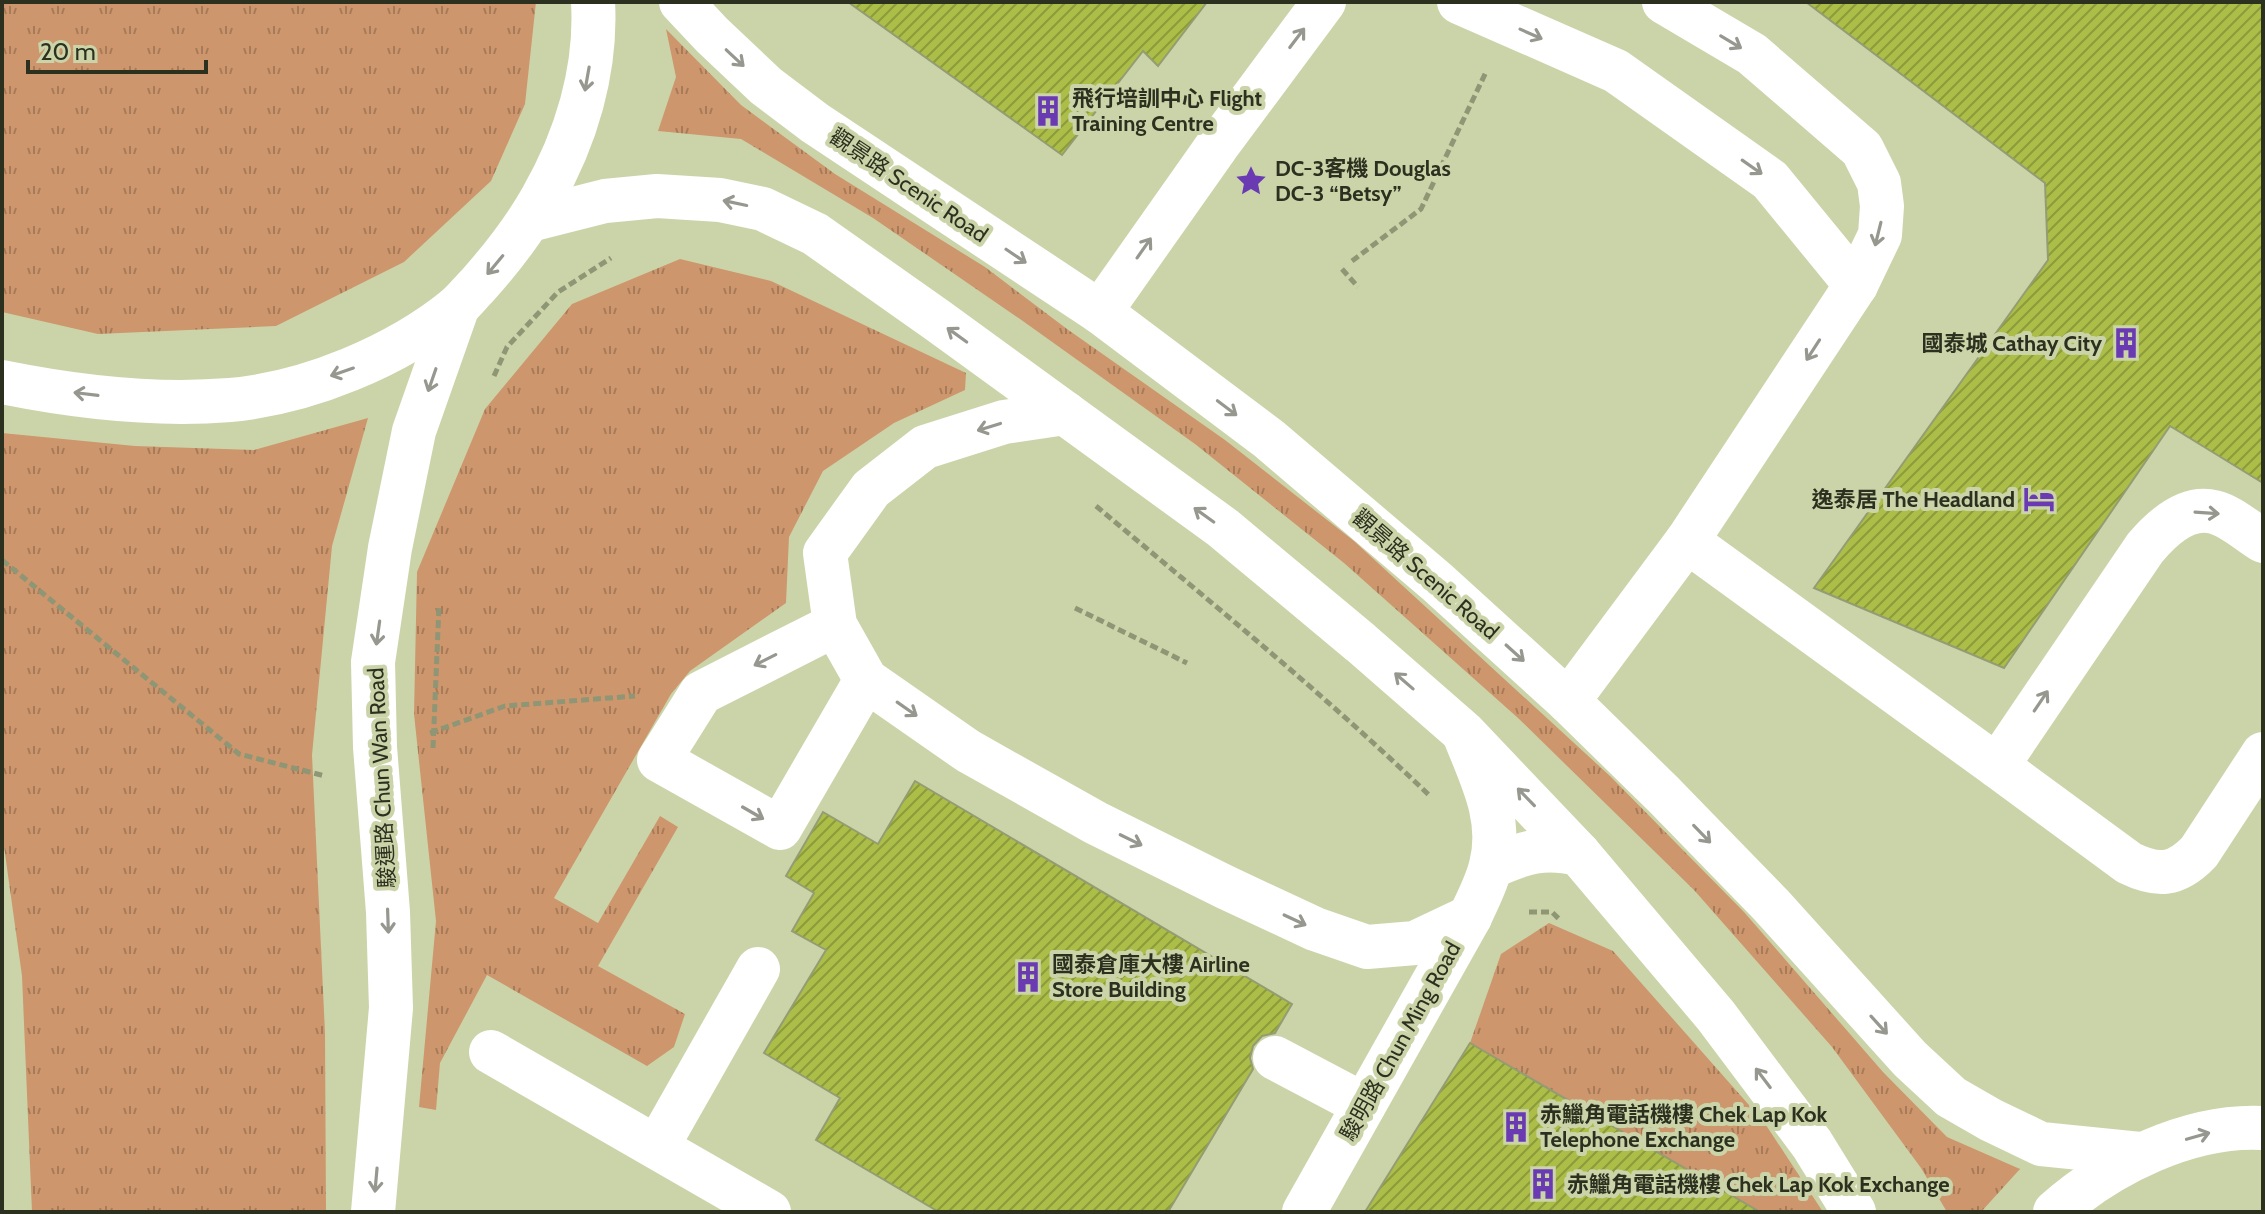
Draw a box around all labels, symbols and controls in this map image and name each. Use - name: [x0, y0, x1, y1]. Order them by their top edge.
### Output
- scale bar: [28, 24, 206, 74]
- one-way arrow: [1289, 27, 1306, 49]
- one-way arrow: [1518, 27, 1542, 42]
- one-way arrow: [1719, 34, 1742, 50]
- text: 20 m: [40, 37, 96, 66]
- one-way arrow: [725, 48, 745, 67]
- one-way arrow: [578, 66, 593, 92]
- place label: 飛行培訓中心 Flight Training Centre: [1072, 85, 1262, 137]
- building icon: 飛行培訓中心 Flight Training Centre: [1031, 94, 1065, 128]
- street label: 觀景路 Scenic Road: [825, 123, 993, 248]
- place label: DC-3客機 Douglas DC-3 “Betsy”: [1275, 155, 1451, 207]
- one-way arrow: [1741, 159, 1763, 175]
- place icon: DC-3客機 Douglas DC-3 “Betsy”: [1234, 164, 1268, 198]
- one-way arrow: [723, 195, 749, 210]
- one-way arrow: [1869, 221, 1884, 247]
- one-way arrow: [1136, 237, 1152, 259]
- one-way arrow: [1004, 248, 1026, 264]
- one-way arrow: [487, 254, 505, 275]
- one-way arrow: [947, 326, 968, 343]
- building icon: 國泰城 Cathay City: [2109, 326, 2143, 360]
- place label: 國泰城 Cathay City: [1921, 330, 2102, 357]
- one-way arrow: [1805, 338, 1821, 361]
- one-way arrow: [330, 366, 354, 380]
- one-way arrow: [424, 367, 438, 392]
- one-way arrow: [73, 387, 100, 402]
- one-way arrow: [1215, 399, 1237, 416]
- one-way arrow: [976, 420, 1002, 435]
- hotel icon: 逸泰居 The Headland: [2022, 482, 2056, 516]
- place label: 逸泰居 The Headland: [1812, 486, 2015, 513]
- street label: 觀景路 Scenic Road: [1347, 504, 1504, 645]
- one-way arrow: [1194, 506, 1216, 523]
- one-way arrow: [2193, 506, 2219, 521]
- one-way arrow: [370, 620, 385, 646]
- one-way arrow: [1505, 643, 1525, 661]
- one-way arrow: [754, 653, 778, 668]
- street label: 駿運路 Chun Wan Road: [362, 667, 401, 889]
- one-way arrow: [1395, 672, 1415, 690]
- one-way arrow: [2033, 690, 2049, 713]
- one-way arrow: [896, 701, 918, 717]
- one-way arrow: [1517, 788, 1535, 808]
- one-way arrow: [741, 805, 764, 821]
- one-way arrow: [1692, 824, 1711, 843]
- one-way arrow: [1119, 833, 1143, 848]
- one-way arrow: [381, 907, 396, 934]
- one-way arrow: [1283, 913, 1307, 928]
- street label: 駿明路 Chun Ming Road: [1334, 937, 1466, 1145]
- place label: 國泰倉庫大樓 Airline Store Building: [1052, 951, 1250, 1003]
- building icon: 國泰倉庫大樓 Airline Store Building: [1011, 960, 1045, 994]
- one-way arrow: [1869, 1014, 1887, 1034]
- one-way arrow: [1755, 1068, 1772, 1089]
- place label: 赤鱲角電話機樓 Chek Lap Kok Telephone Exchange: [1540, 1101, 1827, 1153]
- building icon: 赤鱲角電話機樓 Chek Lap Kok Telephone Exchange: [1499, 1110, 1533, 1144]
- one-way arrow: [2185, 1128, 2210, 1142]
- one-way arrow: [368, 1166, 383, 1193]
- building icon: 赤鱲角電話機樓 Chek Lap Kok Exchange: [1526, 1167, 1560, 1201]
- place label: 赤鱲角電話機樓 Chek Lap Kok Exchange: [1567, 1171, 1950, 1198]

